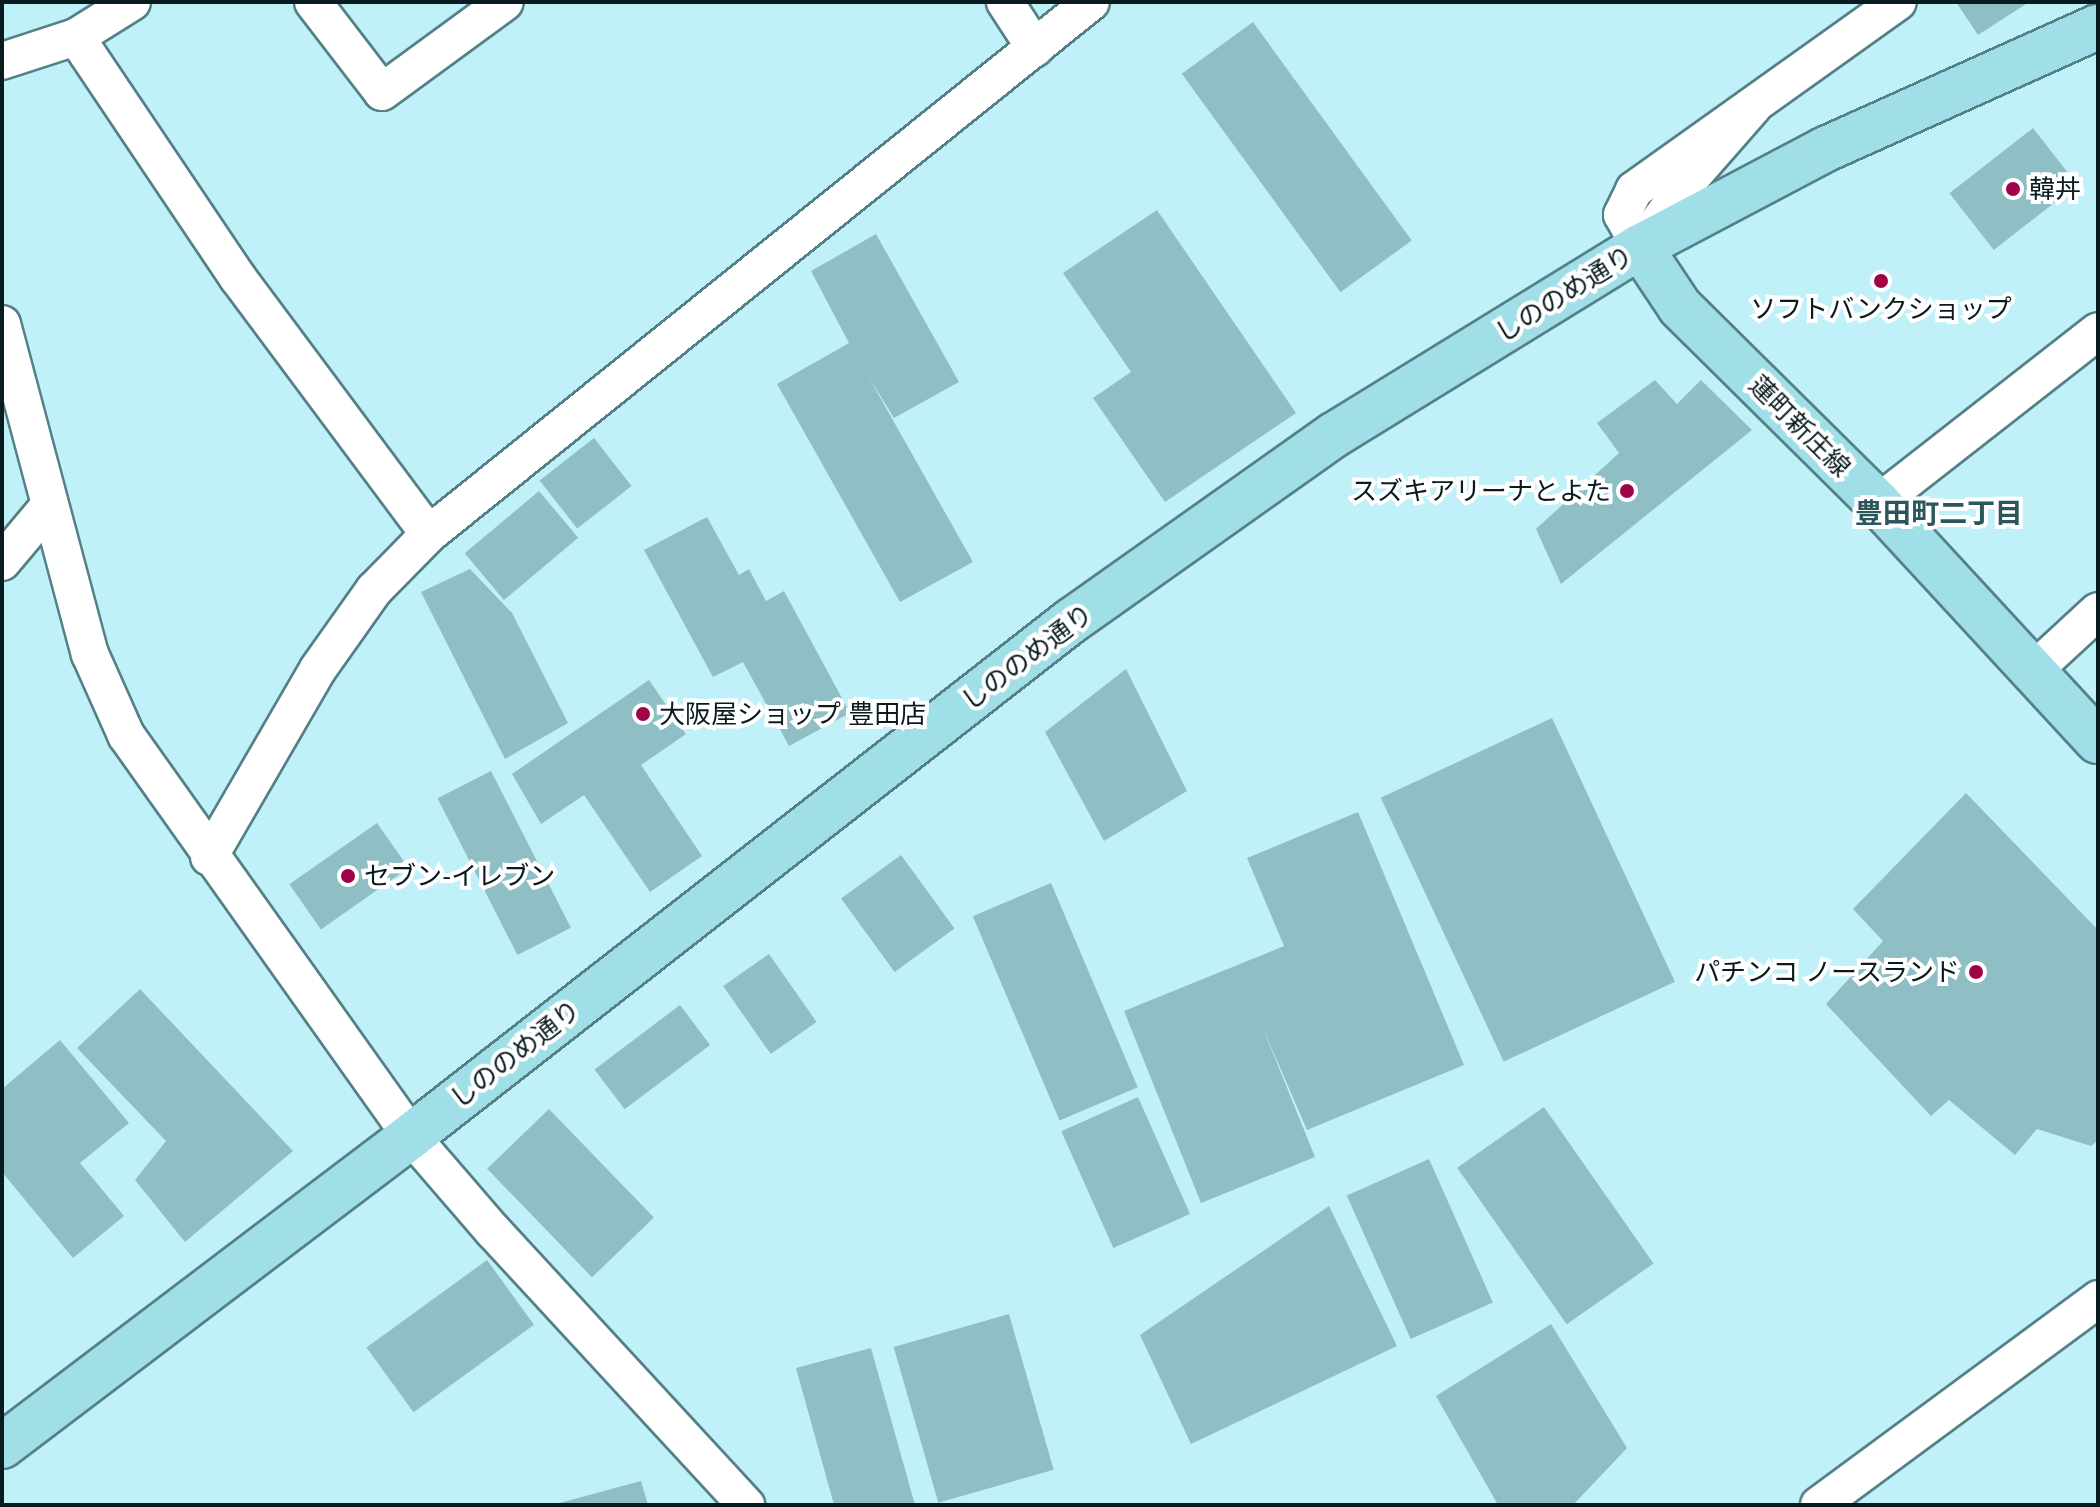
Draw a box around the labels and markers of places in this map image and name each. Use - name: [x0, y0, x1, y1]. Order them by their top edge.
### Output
- place label: 韓丼: [2029, 173, 2081, 205]
- marker: 韓丼: [2004, 180, 2022, 198]
- marker: ソフトバンクショップ: [1872, 272, 1890, 290]
- place label: ソフトバンクショップ: [1751, 293, 2011, 325]
- place label: スズキアリーナとよた: [1351, 475, 1611, 507]
- marker: スズキアリーナとよた: [1618, 482, 1636, 500]
- place label: 大阪屋ショップ 豊田店: [659, 698, 926, 730]
- marker: 大阪屋ショップ 豊田店: [634, 705, 652, 723]
- place label: セブン-イレブン: [364, 860, 555, 892]
- marker: セブン-イレブン: [339, 867, 357, 885]
- place label: パチンコ ノースランド: [1693, 956, 1960, 988]
- marker: パチンコ ノースランド: [1967, 963, 1985, 981]

